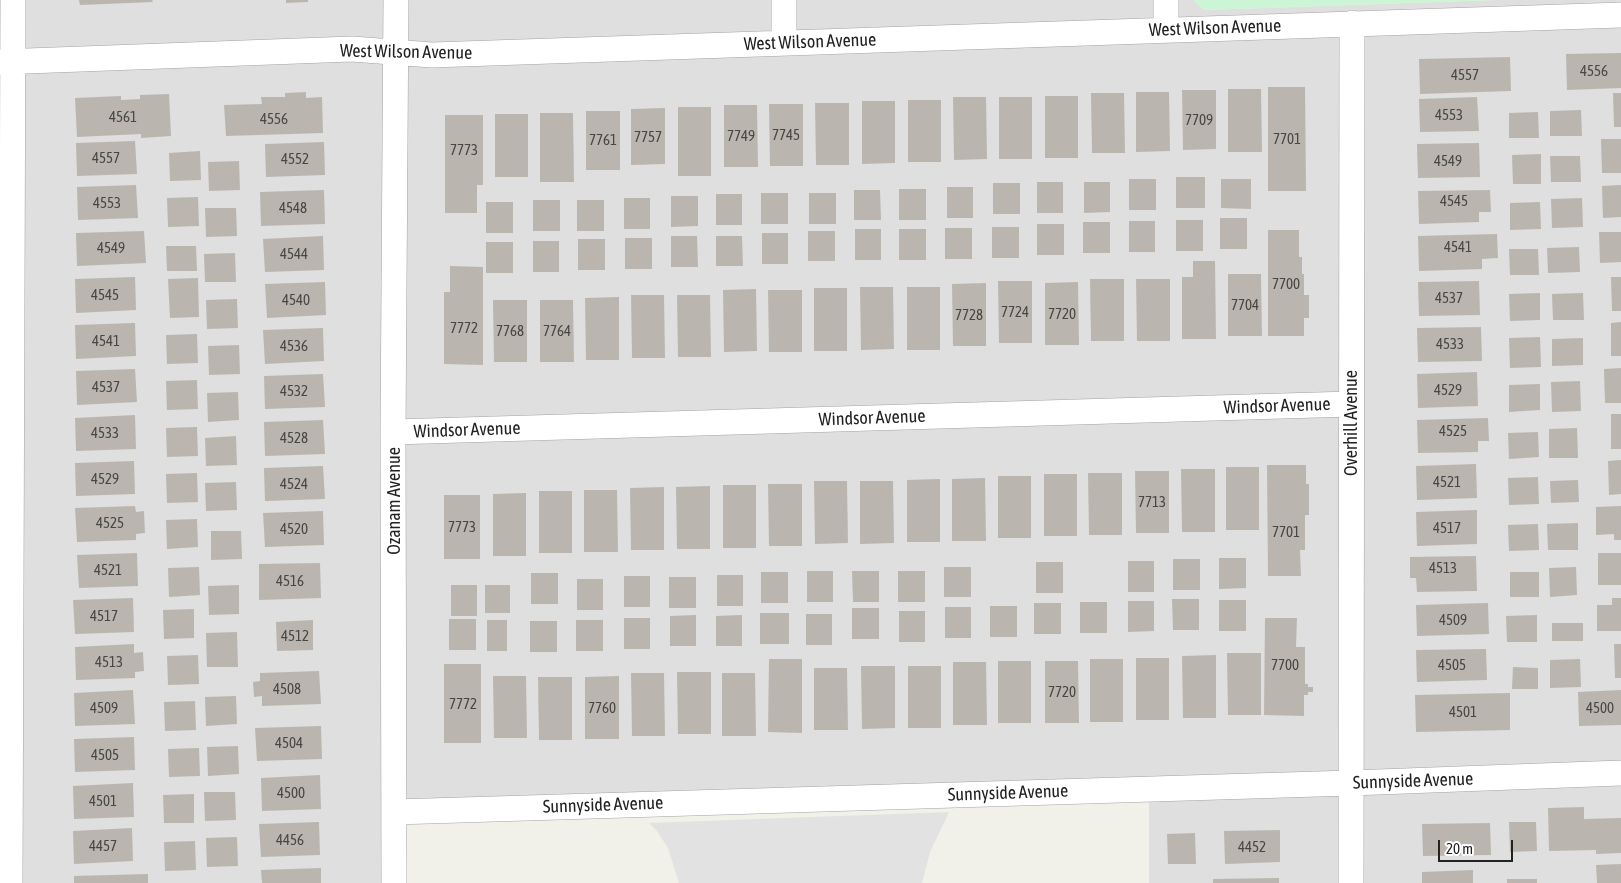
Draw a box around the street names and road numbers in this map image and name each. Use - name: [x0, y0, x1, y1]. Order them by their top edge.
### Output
- street label: West Wilson Avenue: [1148, 15, 1282, 41]
- street label: West Wilson Avenue: [743, 29, 877, 55]
- street label: West Wilson Avenue: [340, 40, 472, 64]
- street label: Overhill Avenue: [1340, 370, 1362, 476]
- street label: Windsor Avenue: [1223, 393, 1331, 419]
- street label: Windsor Avenue: [818, 405, 926, 431]
- street label: Windsor Avenue: [413, 417, 521, 443]
- street label: Ozanam Avenue: [383, 447, 405, 555]
- street label: Sunnyside Avenue: [1352, 768, 1474, 794]
- street label: Sunnyside Avenue: [947, 780, 1069, 806]
- street label: Sunnyside Avenue: [542, 792, 664, 818]

